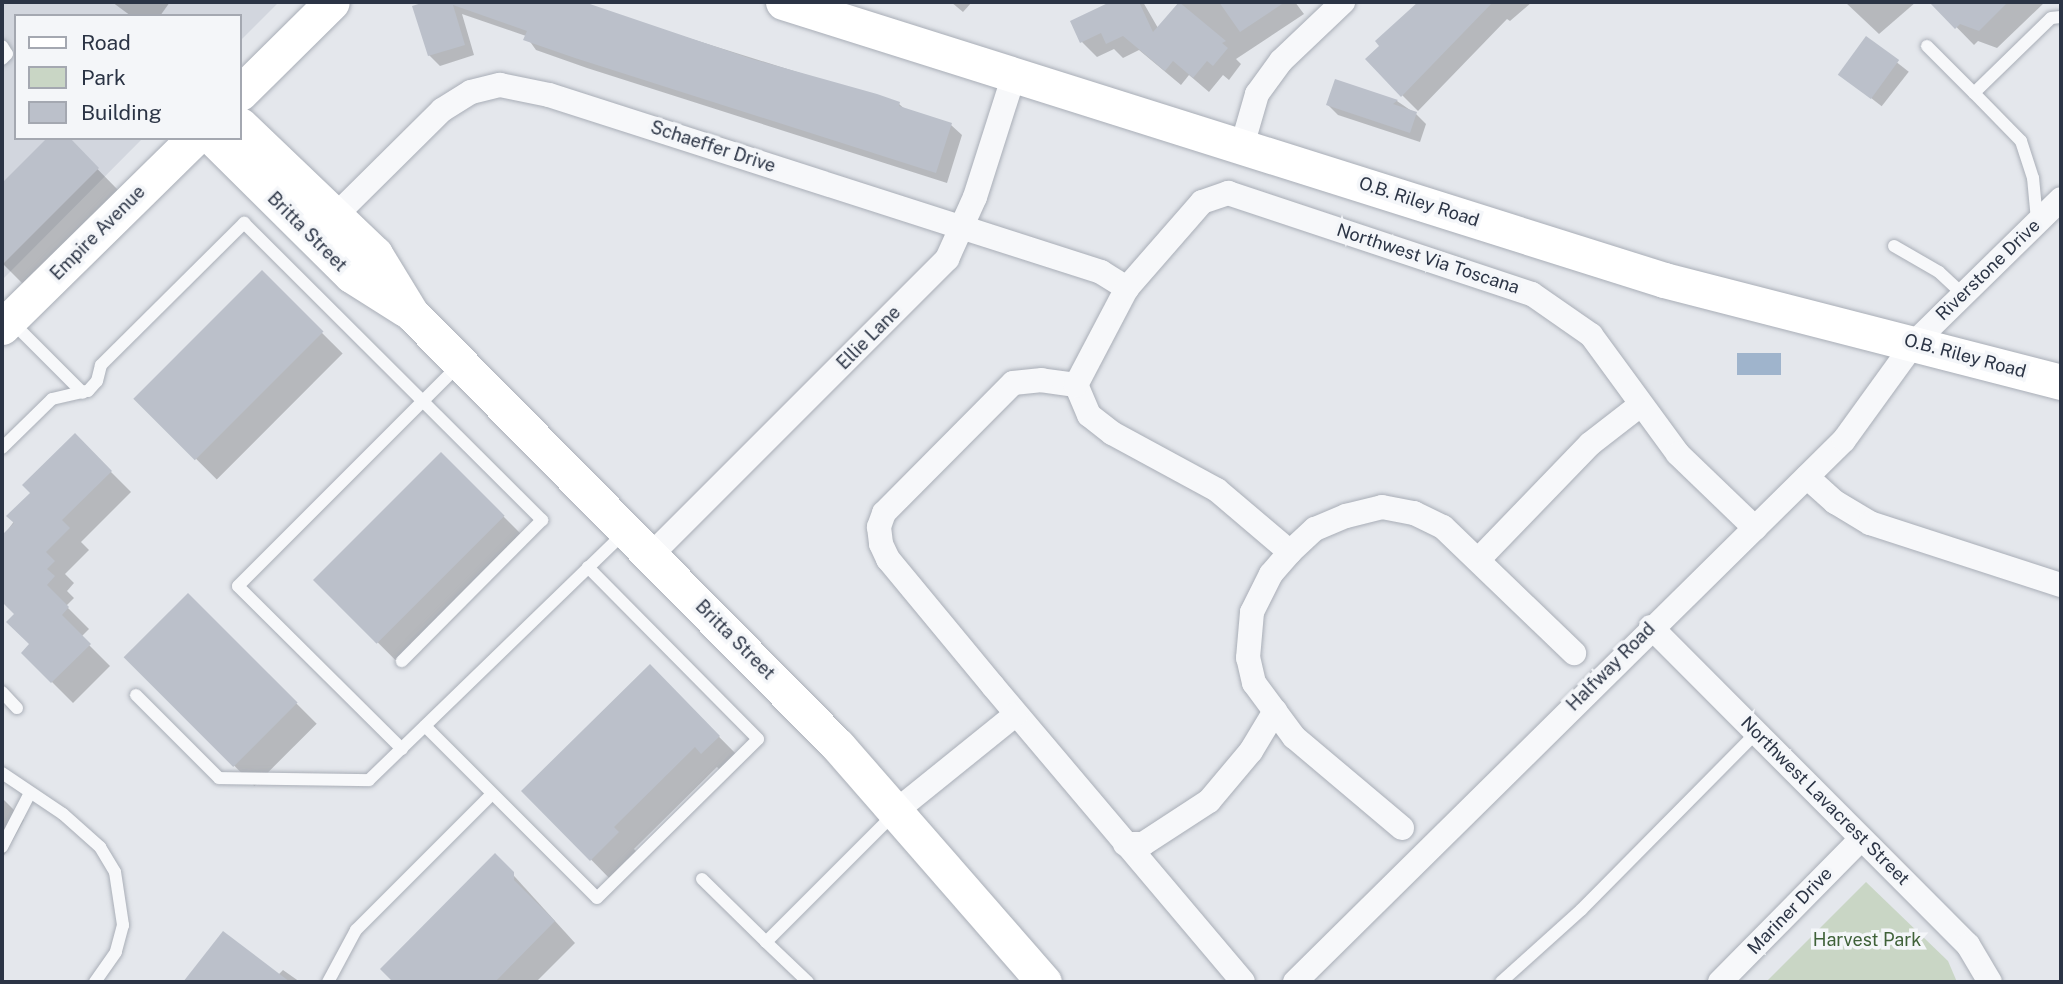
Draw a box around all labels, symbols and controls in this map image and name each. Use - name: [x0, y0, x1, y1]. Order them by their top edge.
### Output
- legend: [14, 14, 242, 140]
- text: Road: [81, 30, 131, 55]
- text: Park: [81, 65, 126, 90]
- text: Building: [81, 100, 162, 125]
- street label: Schaeffer Drive: [648, 117, 778, 177]
- street label: O.B. Riley Road: [1356, 172, 1482, 232]
- street label: Empire Avenue: [46, 181, 150, 285]
- street label: Britta Street: [263, 188, 351, 276]
- street label: Riverstone Drive: [1931, 215, 2045, 325]
- street label: Northwest Via Toscana: [1334, 219, 1522, 299]
- street label: Ellie Lane: [833, 302, 905, 374]
- street label: O.B. Riley Road: [1902, 329, 2028, 383]
- street label: Britta Street: [691, 596, 779, 684]
- street label: Halfway Road: [1562, 618, 1660, 716]
- street label: Northwest Lavacrest Street: [1736, 712, 1914, 890]
- street label: Mariner Drive: [1743, 863, 1837, 959]
- park label: Harvest Park: [1813, 929, 1921, 951]

